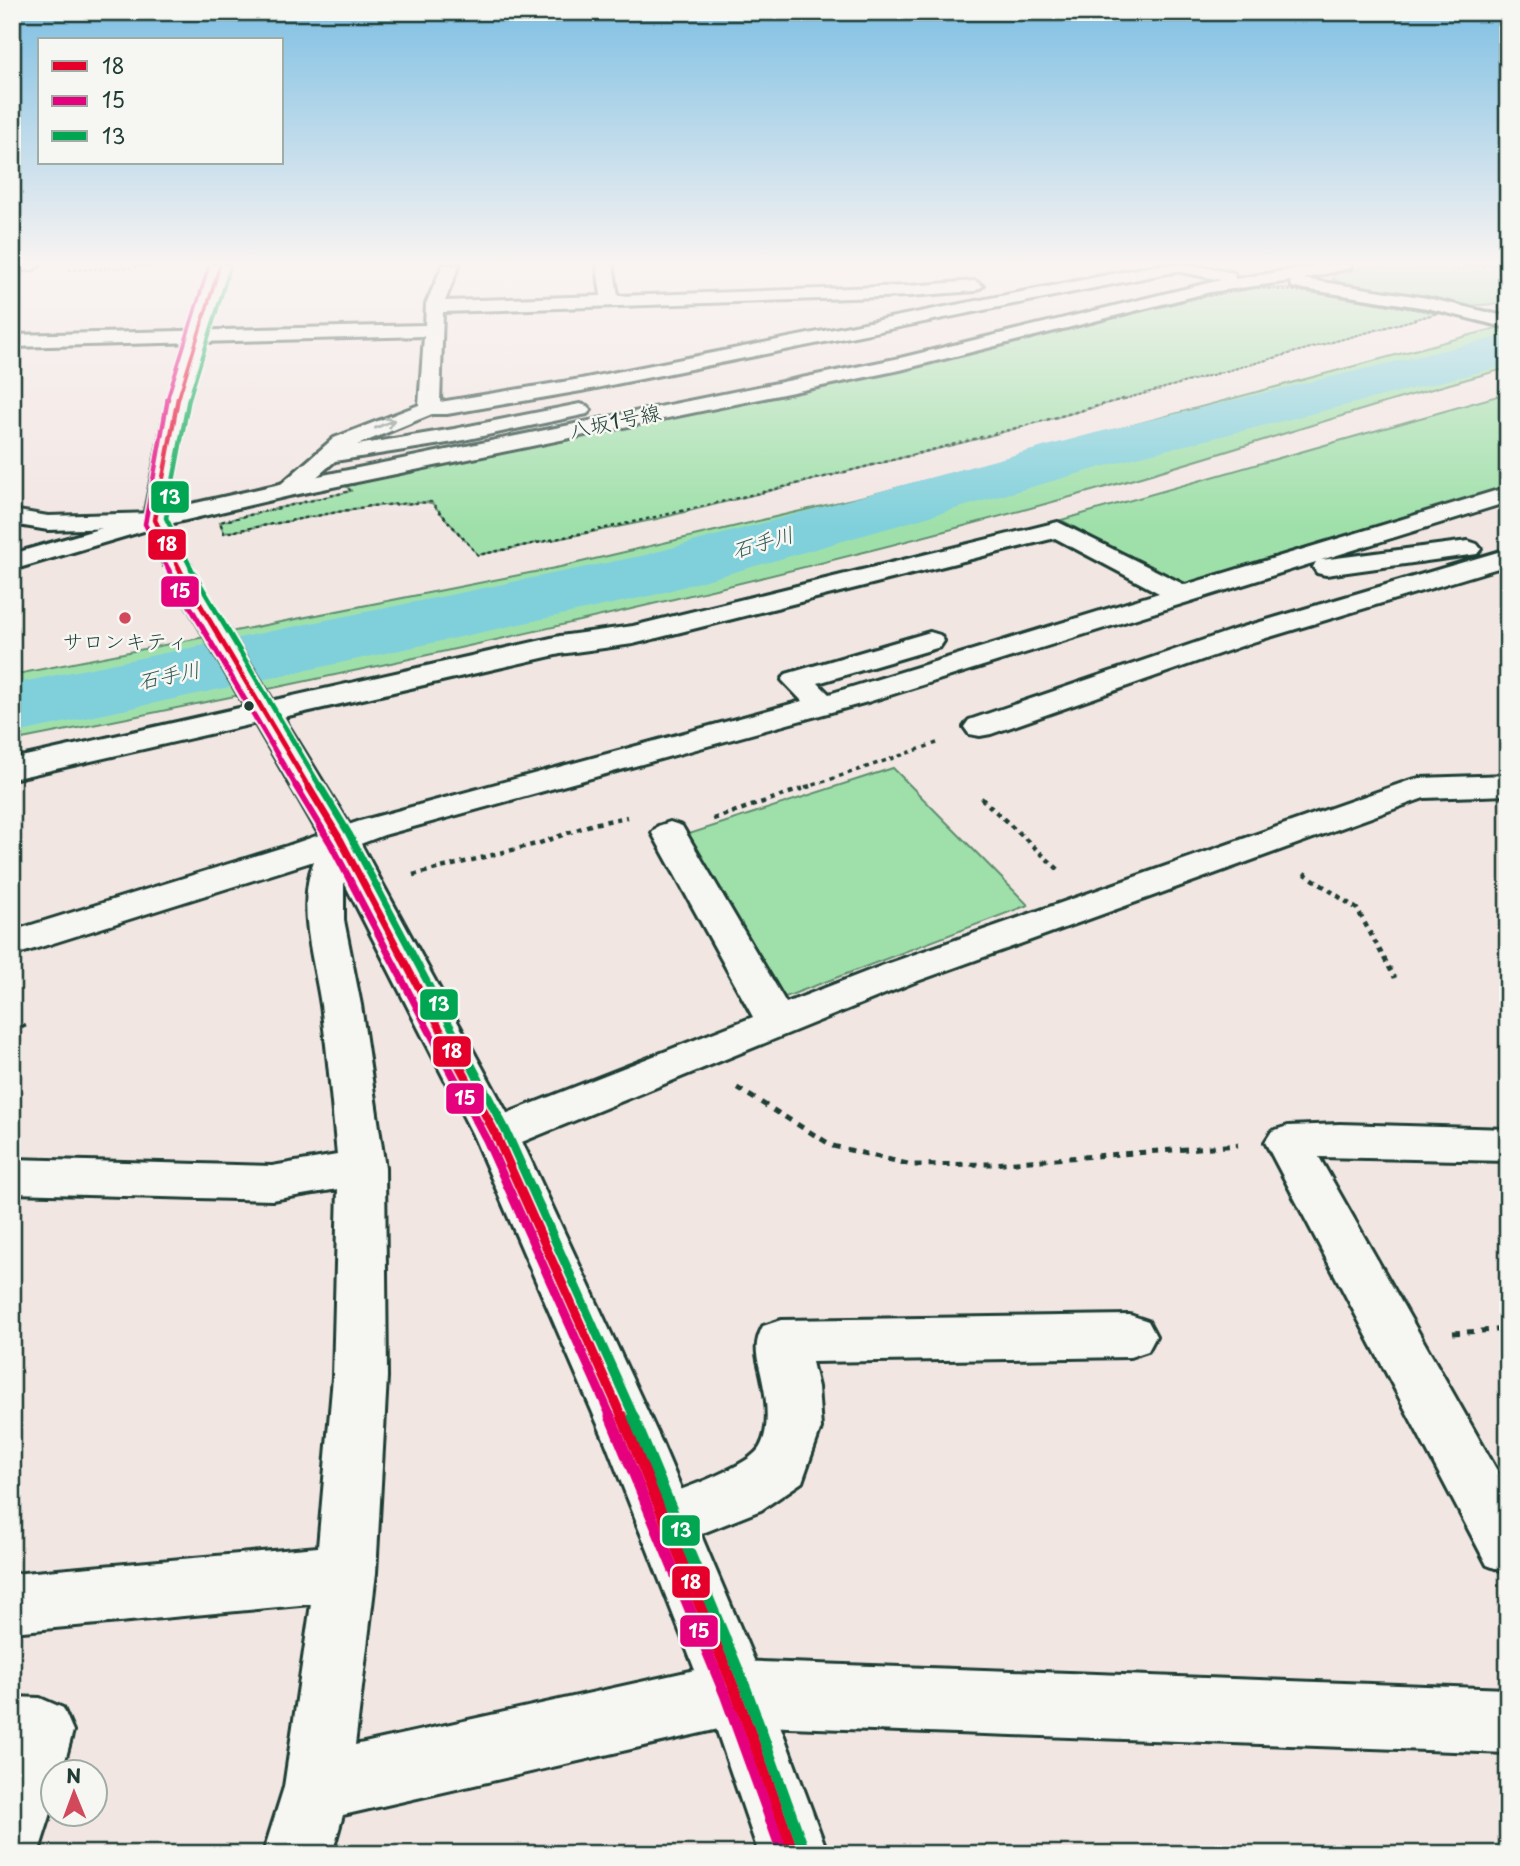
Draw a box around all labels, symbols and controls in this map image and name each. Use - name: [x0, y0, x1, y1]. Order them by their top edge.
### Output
- legend: [38, 38, 284, 164]
- text: 18: [102, 49, 125, 81]
- text: 15: [102, 83, 125, 115]
- text: 13: [102, 119, 125, 151]
- street label: 八坂1号線: [566, 395, 664, 445]
- one-way arrow: [374, 417, 396, 430]
- line badge: 13: [150, 480, 190, 514]
- text: 13: [159, 482, 181, 510]
- water label: 石手川: [728, 517, 797, 565]
- line badge: 18: [147, 528, 187, 561]
- text: 18: [157, 529, 178, 557]
- line badge: 15: [160, 575, 200, 608]
- text: 15: [169, 576, 191, 604]
- marker: サロンキティ: [117, 610, 133, 626]
- place label: サロンキティ: [62, 624, 188, 656]
- water label: 石手川: [134, 652, 203, 696]
- unlabelled marker: [242, 699, 256, 713]
- line badge: 13: [419, 988, 459, 1021]
- text: 13: [428, 989, 450, 1017]
- line badge: 18: [432, 1035, 472, 1068]
- text: 18: [442, 1036, 463, 1064]
- line badge: 15: [445, 1082, 485, 1115]
- text: 15: [454, 1083, 476, 1111]
- line badge: 13: [661, 1514, 701, 1547]
- text: 13: [670, 1515, 692, 1543]
- line badge: 18: [671, 1565, 711, 1599]
- text: 18: [681, 1567, 702, 1595]
- line badge: 15: [679, 1614, 719, 1648]
- text: 15: [688, 1616, 710, 1644]
- north arrow: [38, 1758, 108, 1828]
- text: N: [66, 1761, 81, 1789]

